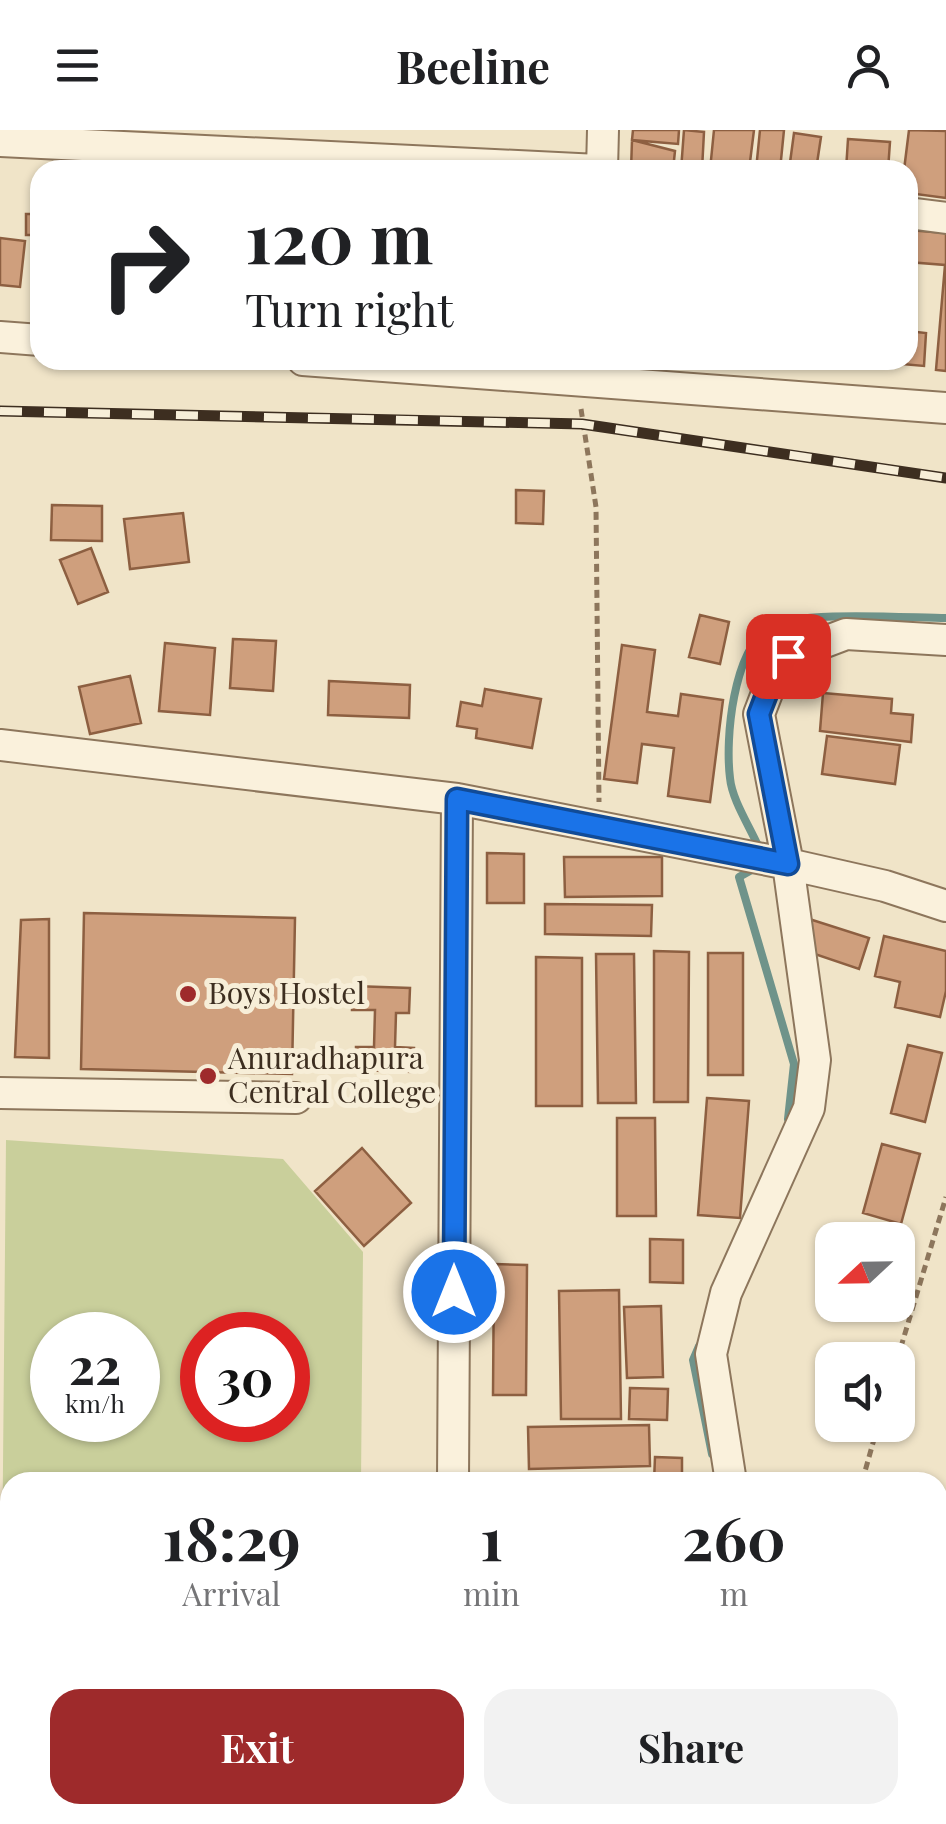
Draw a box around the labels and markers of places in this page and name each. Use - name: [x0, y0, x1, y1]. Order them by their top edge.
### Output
- pin: [746, 614, 831, 699]
- place label: Boys Hostel: [208, 972, 365, 1012]
- marker: Boys Hostel: [177, 983, 199, 1005]
- place label: Anuradhapura Central College: [227, 1037, 436, 1111]
- marker: Anuradhapura Central College: [197, 1065, 219, 1087]

